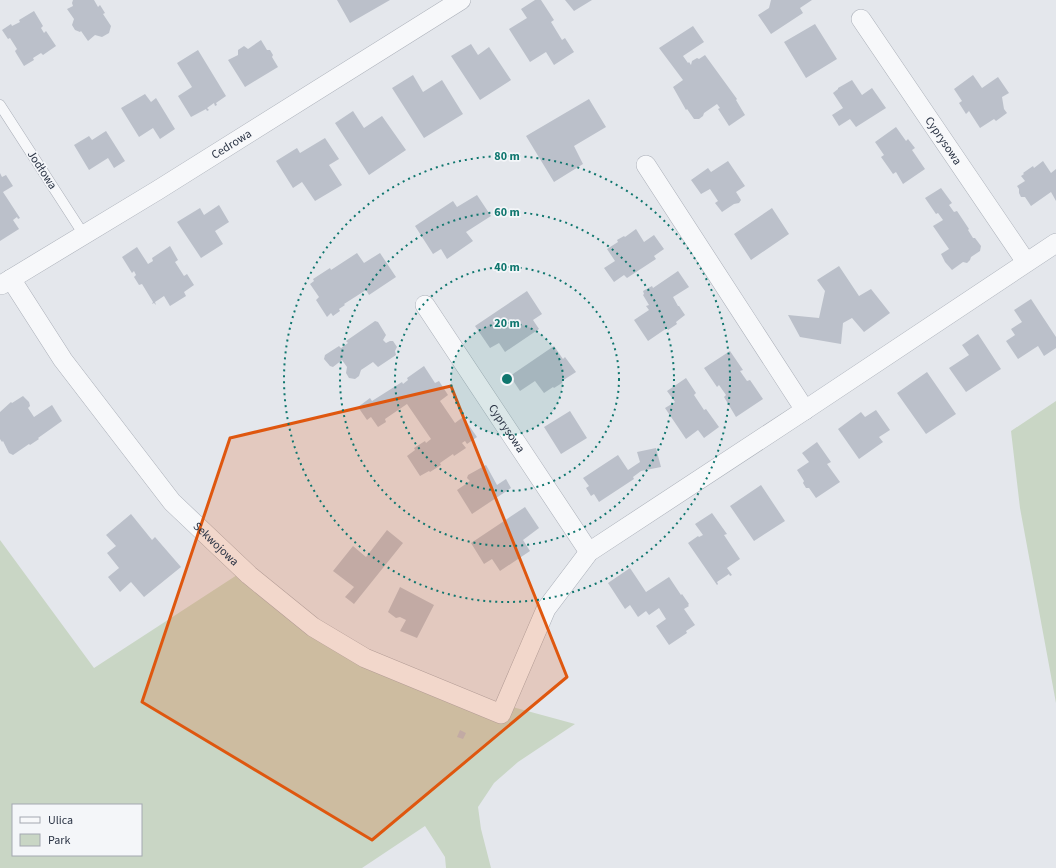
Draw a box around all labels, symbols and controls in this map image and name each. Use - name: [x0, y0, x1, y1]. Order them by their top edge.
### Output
- street label: Cyprysowa: [921, 113, 966, 168]
- street label: Cedrowa: [208, 125, 255, 163]
- street label: Jodłowa: [23, 147, 61, 193]
- text: 80 m: [494, 148, 520, 165]
- text: 60 m: [494, 204, 520, 221]
- text: 40 m: [494, 259, 520, 276]
- text: 20 m: [494, 315, 520, 332]
- centre of rings: [500, 372, 514, 386]
- street label: Cyprysowa: [485, 401, 529, 456]
- street label: Sekwojowa: [189, 518, 243, 570]
- legend: [12, 804, 142, 856]
- text: Ulica: [48, 812, 73, 829]
- text: Park: [48, 832, 70, 849]

